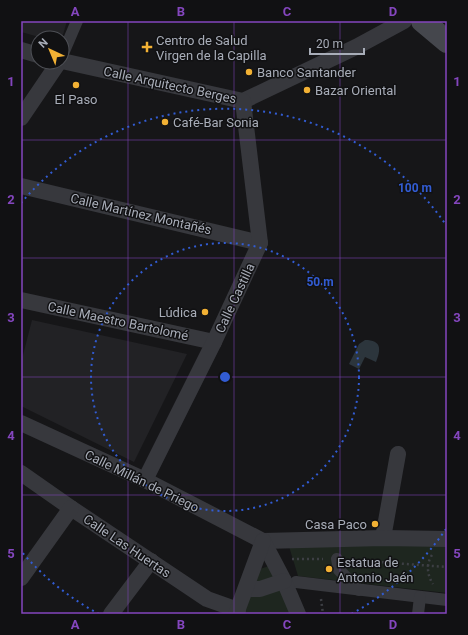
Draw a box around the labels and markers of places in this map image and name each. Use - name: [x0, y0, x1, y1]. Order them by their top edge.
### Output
- place label: Centro de Salud Virgen de la Capilla: [156, 33, 267, 63]
- marker: Centro de Salud Virgen de la Capilla: [141, 41, 153, 53]
- place label: Banco Santander: [257, 65, 356, 80]
- marker: Banco Santander: [244, 67, 254, 77]
- marker: El Paso: [71, 80, 81, 90]
- place label: Bazar Oriental: [315, 83, 396, 98]
- marker: Bazar Oriental: [302, 85, 312, 95]
- place label: El Paso: [54, 92, 98, 107]
- place label: Café-Bar Sonia: [173, 115, 259, 130]
- marker: Café-Bar Sonia: [160, 117, 170, 127]
- place label: Lúdica: [159, 305, 197, 320]
- marker: Lúdica: [200, 307, 210, 317]
- centre of rings: [218, 370, 232, 384]
- place label: Casa Paco: [305, 517, 367, 532]
- marker: Casa Paco: [370, 519, 380, 529]
- place label: Estatua de Antonio Jaén: [337, 555, 414, 585]
- marker: Estatua de Antonio Jaén: [324, 564, 334, 574]

